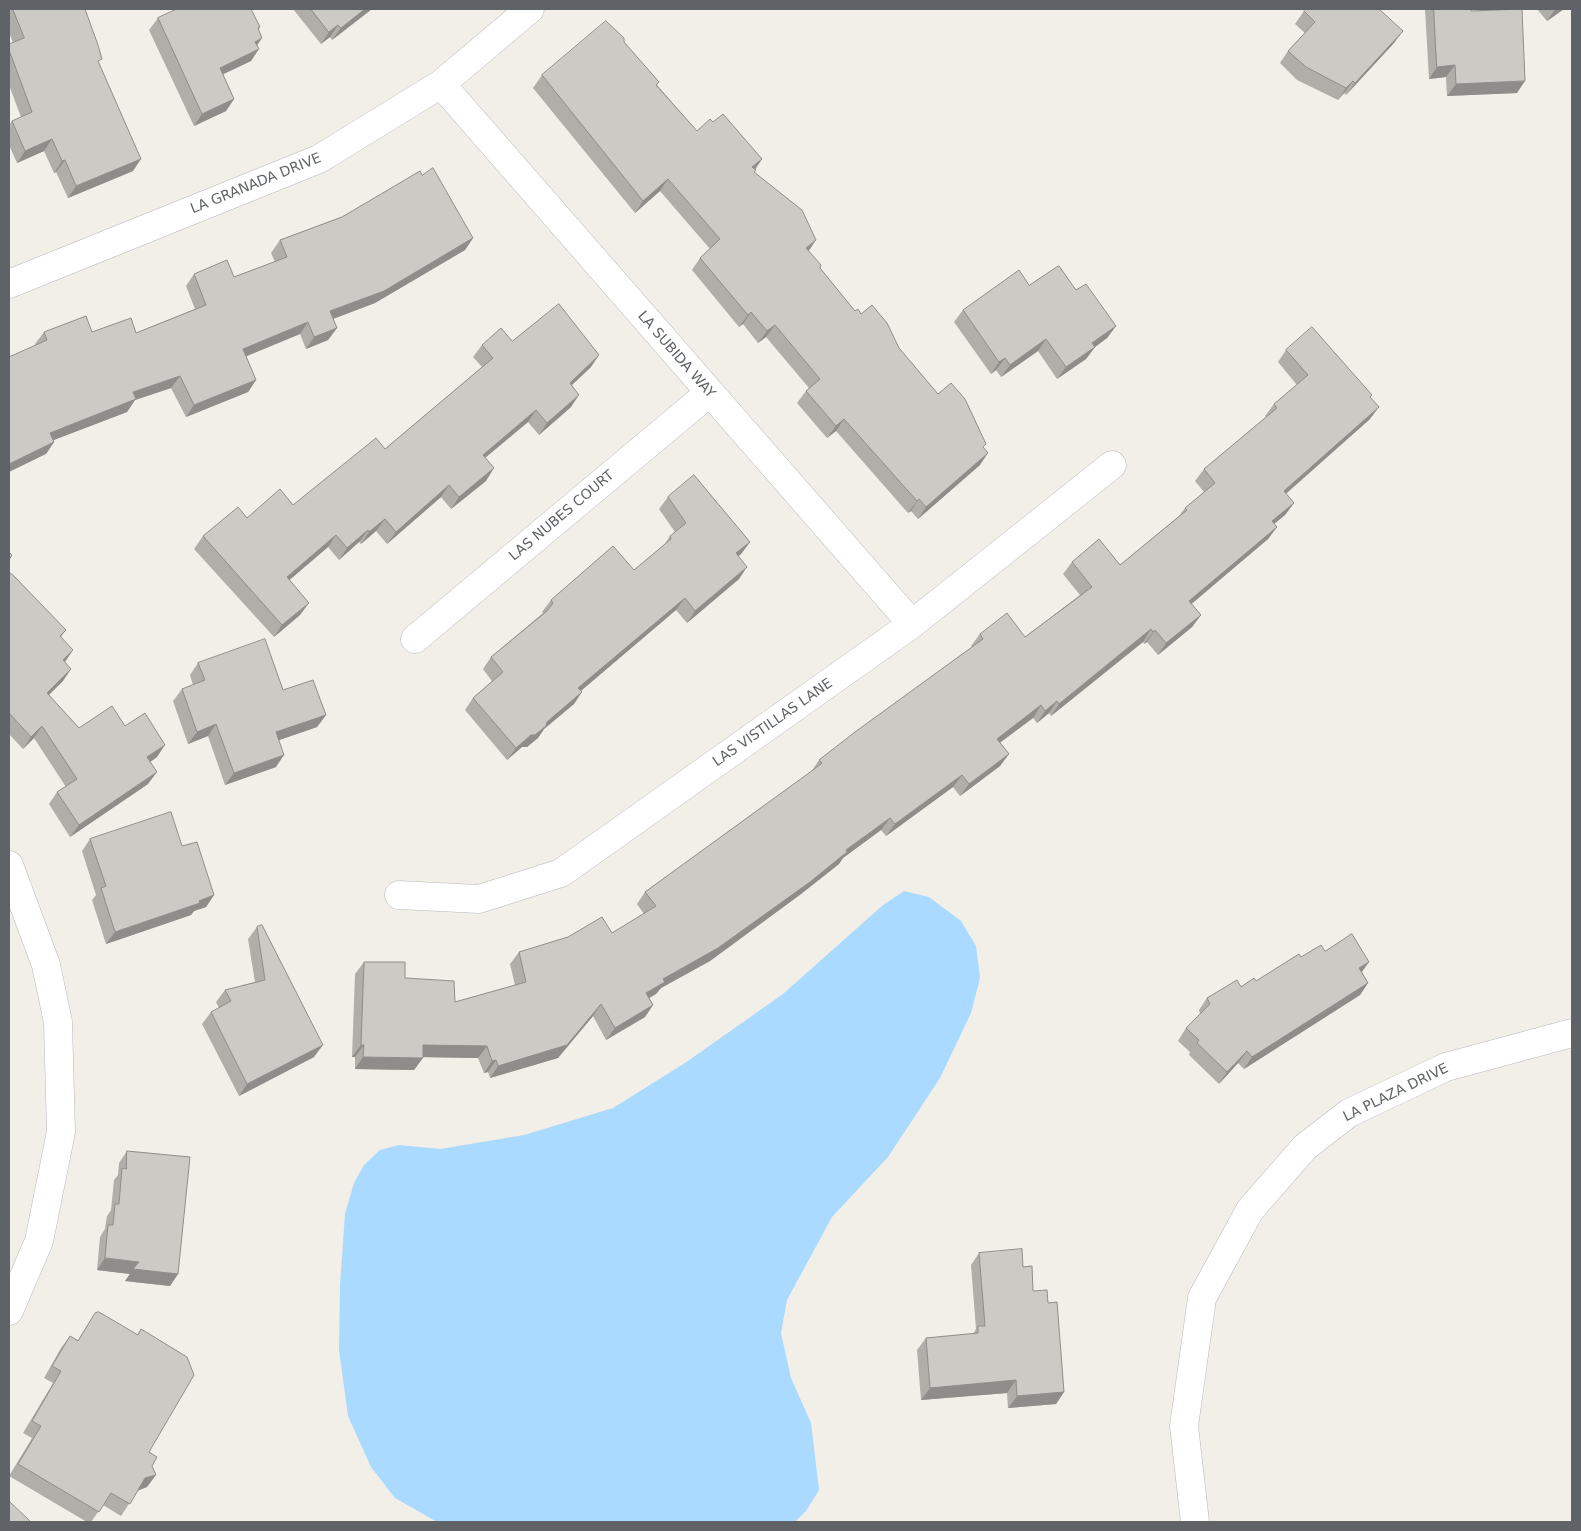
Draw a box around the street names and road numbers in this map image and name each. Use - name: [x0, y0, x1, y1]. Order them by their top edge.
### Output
- street label: LA GRANADA DRIVE: [188, 150, 324, 218]
- street label: LA SUBIDA WAY: [634, 308, 718, 402]
- street label: LAS NUBES COURT: [506, 467, 618, 565]
- street label: LAS VISTILLAS LANE: [710, 675, 836, 771]
- street label: LA PLAZA DRIVE: [1341, 1060, 1451, 1126]

